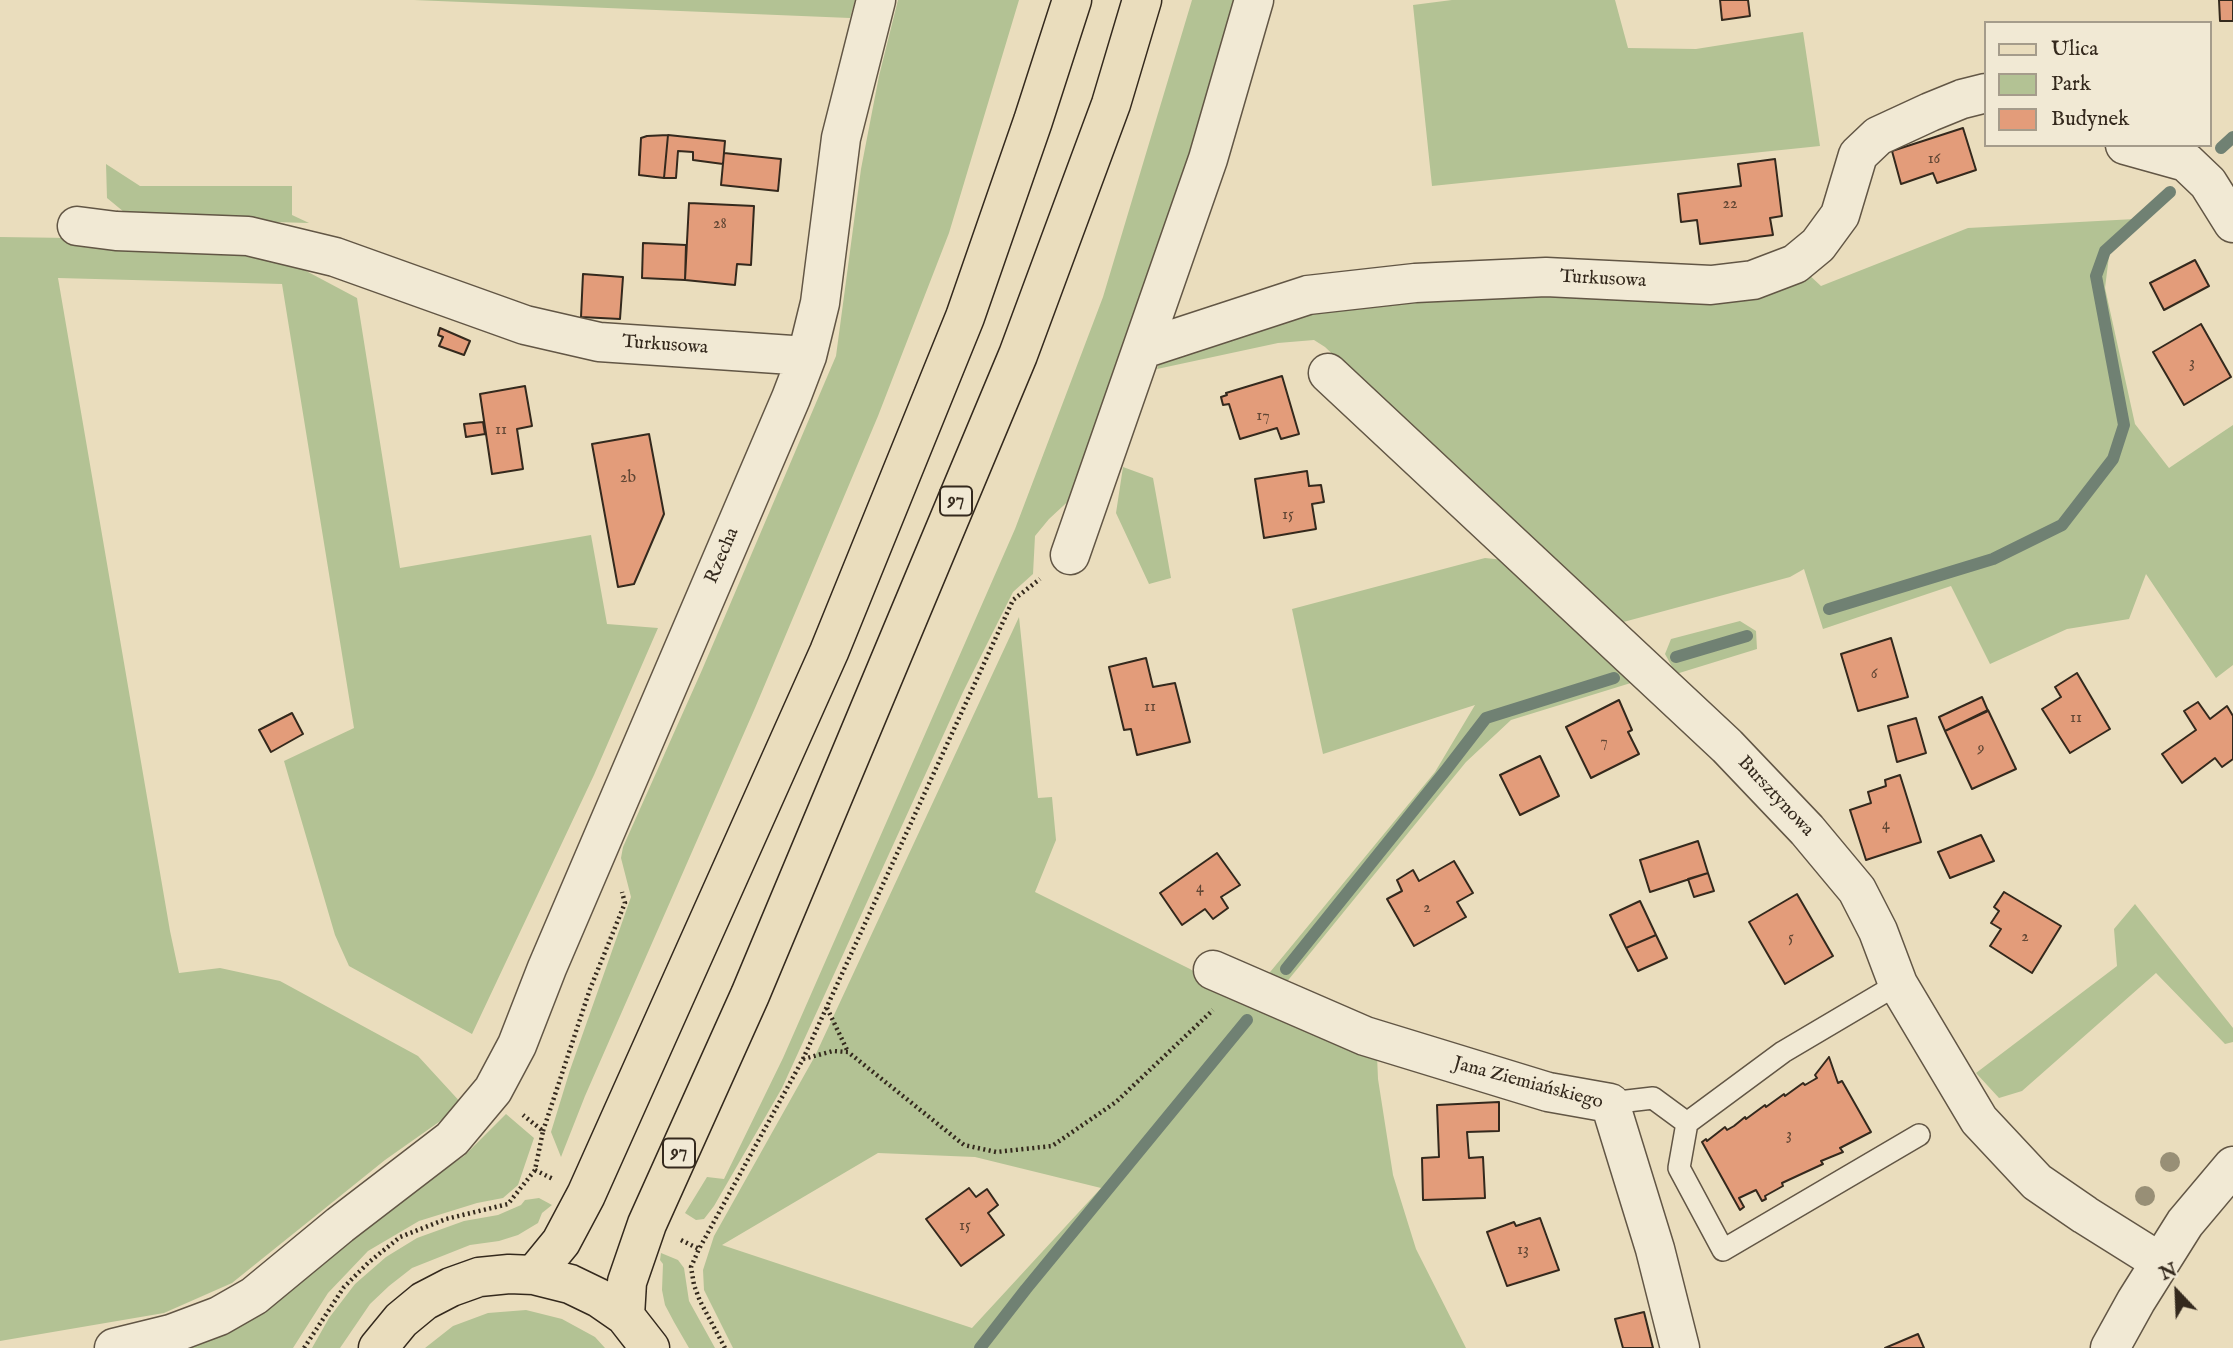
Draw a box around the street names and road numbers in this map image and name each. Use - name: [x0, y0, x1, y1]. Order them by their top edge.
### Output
- street label: Turkusowa: [1559, 266, 1647, 294]
- street label: Turkusowa: [621, 332, 709, 360]
- road number: 97: [940, 486, 972, 516]
- street label: Rzecha: [701, 525, 745, 587]
- street label: Bursztynowa: [1732, 752, 1818, 842]
- street label: Jana Ziemiańskiego: [1451, 1053, 1605, 1115]
- road number: 97: [663, 1138, 695, 1168]

